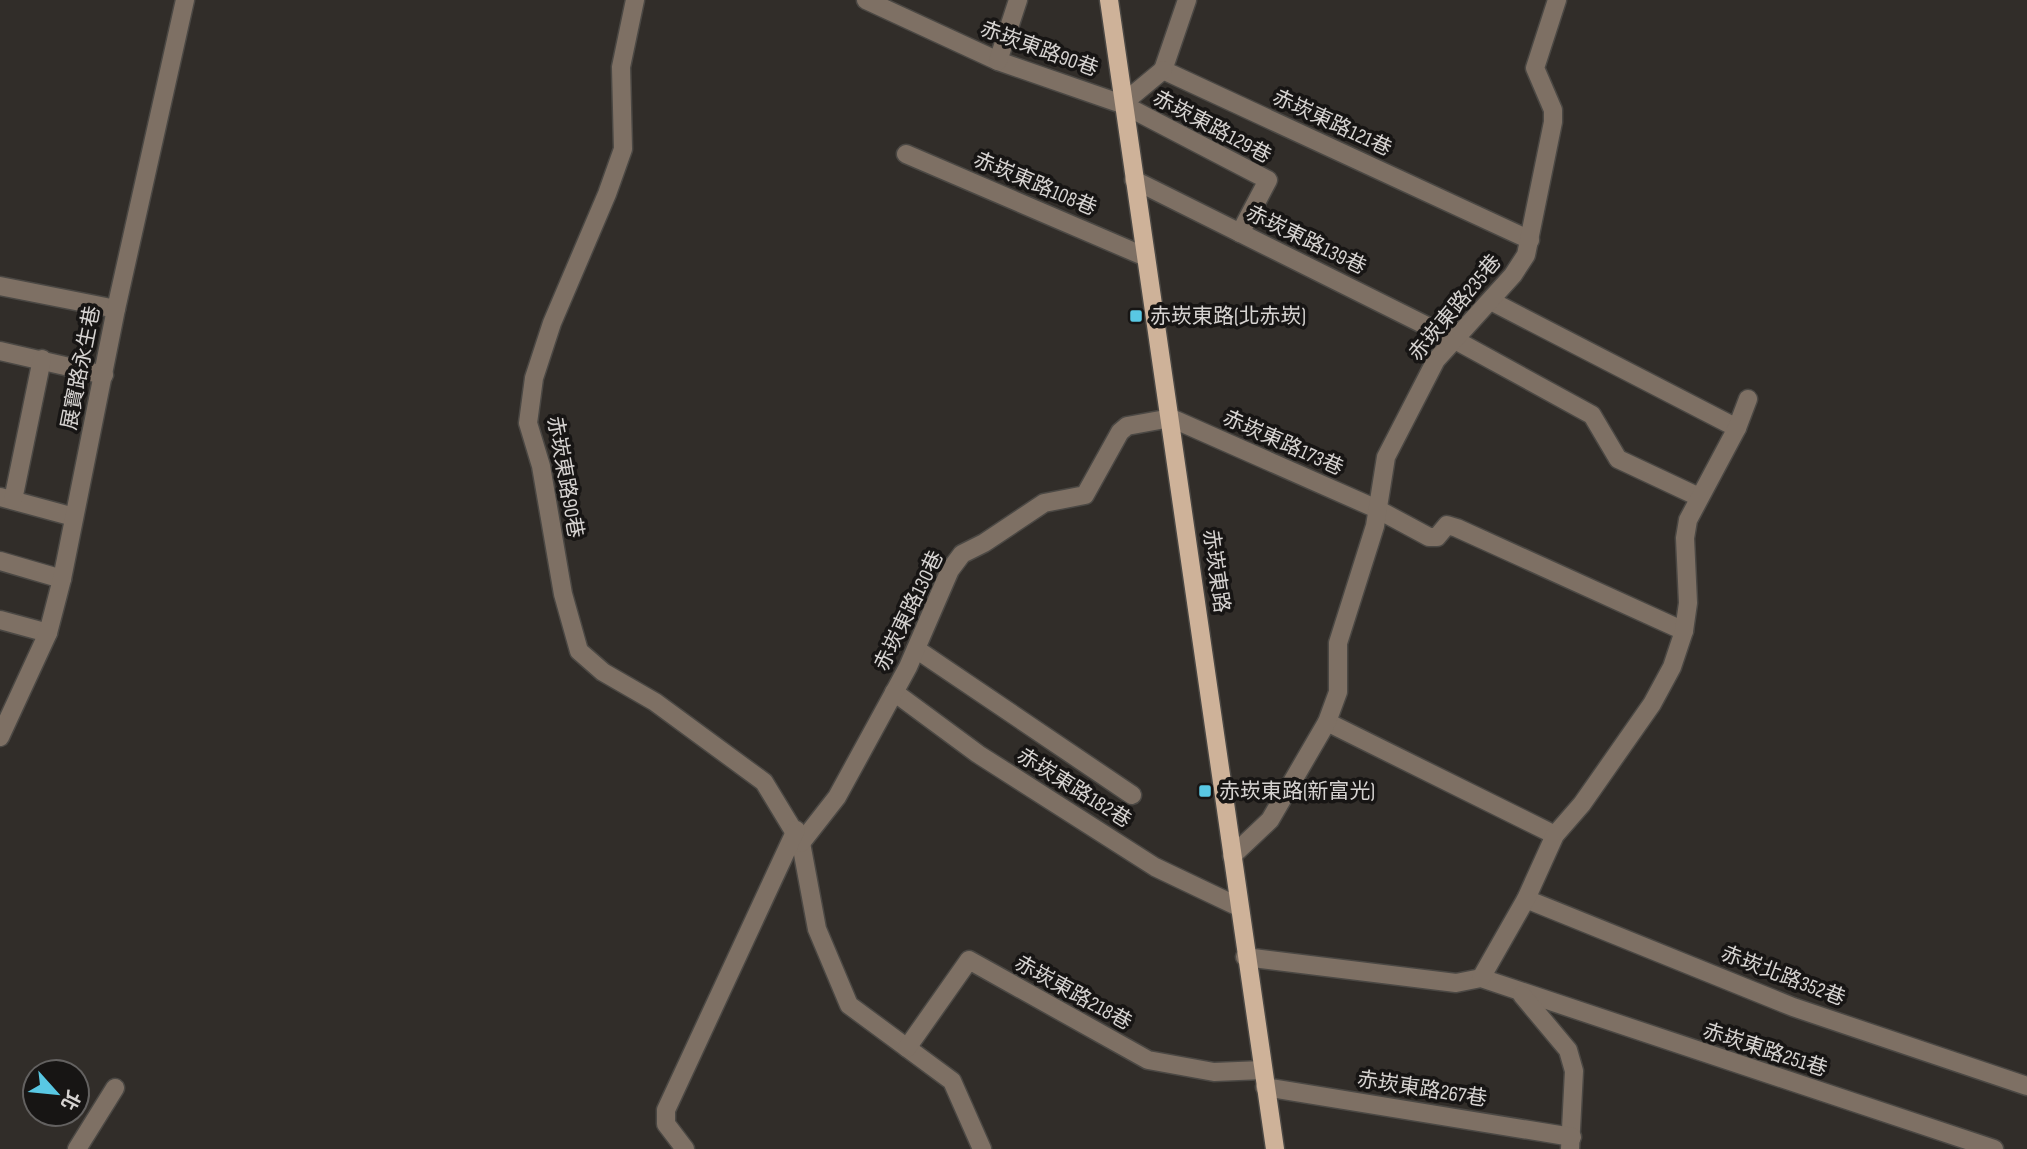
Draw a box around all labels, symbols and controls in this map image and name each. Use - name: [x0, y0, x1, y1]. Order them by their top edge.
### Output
- street label: 赤崁東路90巷: [977, 16, 1101, 82]
- street label: 赤崁東路121巷: [1268, 84, 1396, 162]
- street label: 赤崁東路129巷: [1148, 85, 1276, 169]
- street label: 赤崁東路108巷: [970, 147, 1100, 221]
- street label: 赤崁東路139巷: [1242, 200, 1370, 280]
- street label: 赤崁東路235巷: [1403, 250, 1507, 366]
- street label: 展寶路永生巷: [57, 304, 105, 432]
- place label: 赤崁東路(北赤崁): [1150, 304, 1306, 329]
- marker: 赤崁東路(北赤崁): [1128, 308, 1144, 324]
- street label: 赤崁東路173巷: [1219, 405, 1347, 481]
- street label: 赤崁東路90巷: [542, 414, 588, 540]
- street label: 赤崁東路: [1198, 528, 1234, 614]
- street label: 赤崁東路130巷: [869, 547, 949, 675]
- street label: 赤崁東路182巷: [1012, 743, 1136, 833]
- place label: 赤崁東路(新富光): [1219, 779, 1375, 804]
- marker: 赤崁東路(新富光): [1197, 783, 1213, 799]
- street label: 赤崁北路352巷: [1717, 941, 1849, 1011]
- street label: 赤崁東路218巷: [1010, 950, 1136, 1036]
- street label: 赤崁東路251巷: [1700, 1018, 1830, 1082]
- north arrow: [21, 1058, 91, 1128]
- street label: 赤崁東路267巷: [1355, 1066, 1489, 1112]
- text: 北: [55, 1086, 84, 1114]

